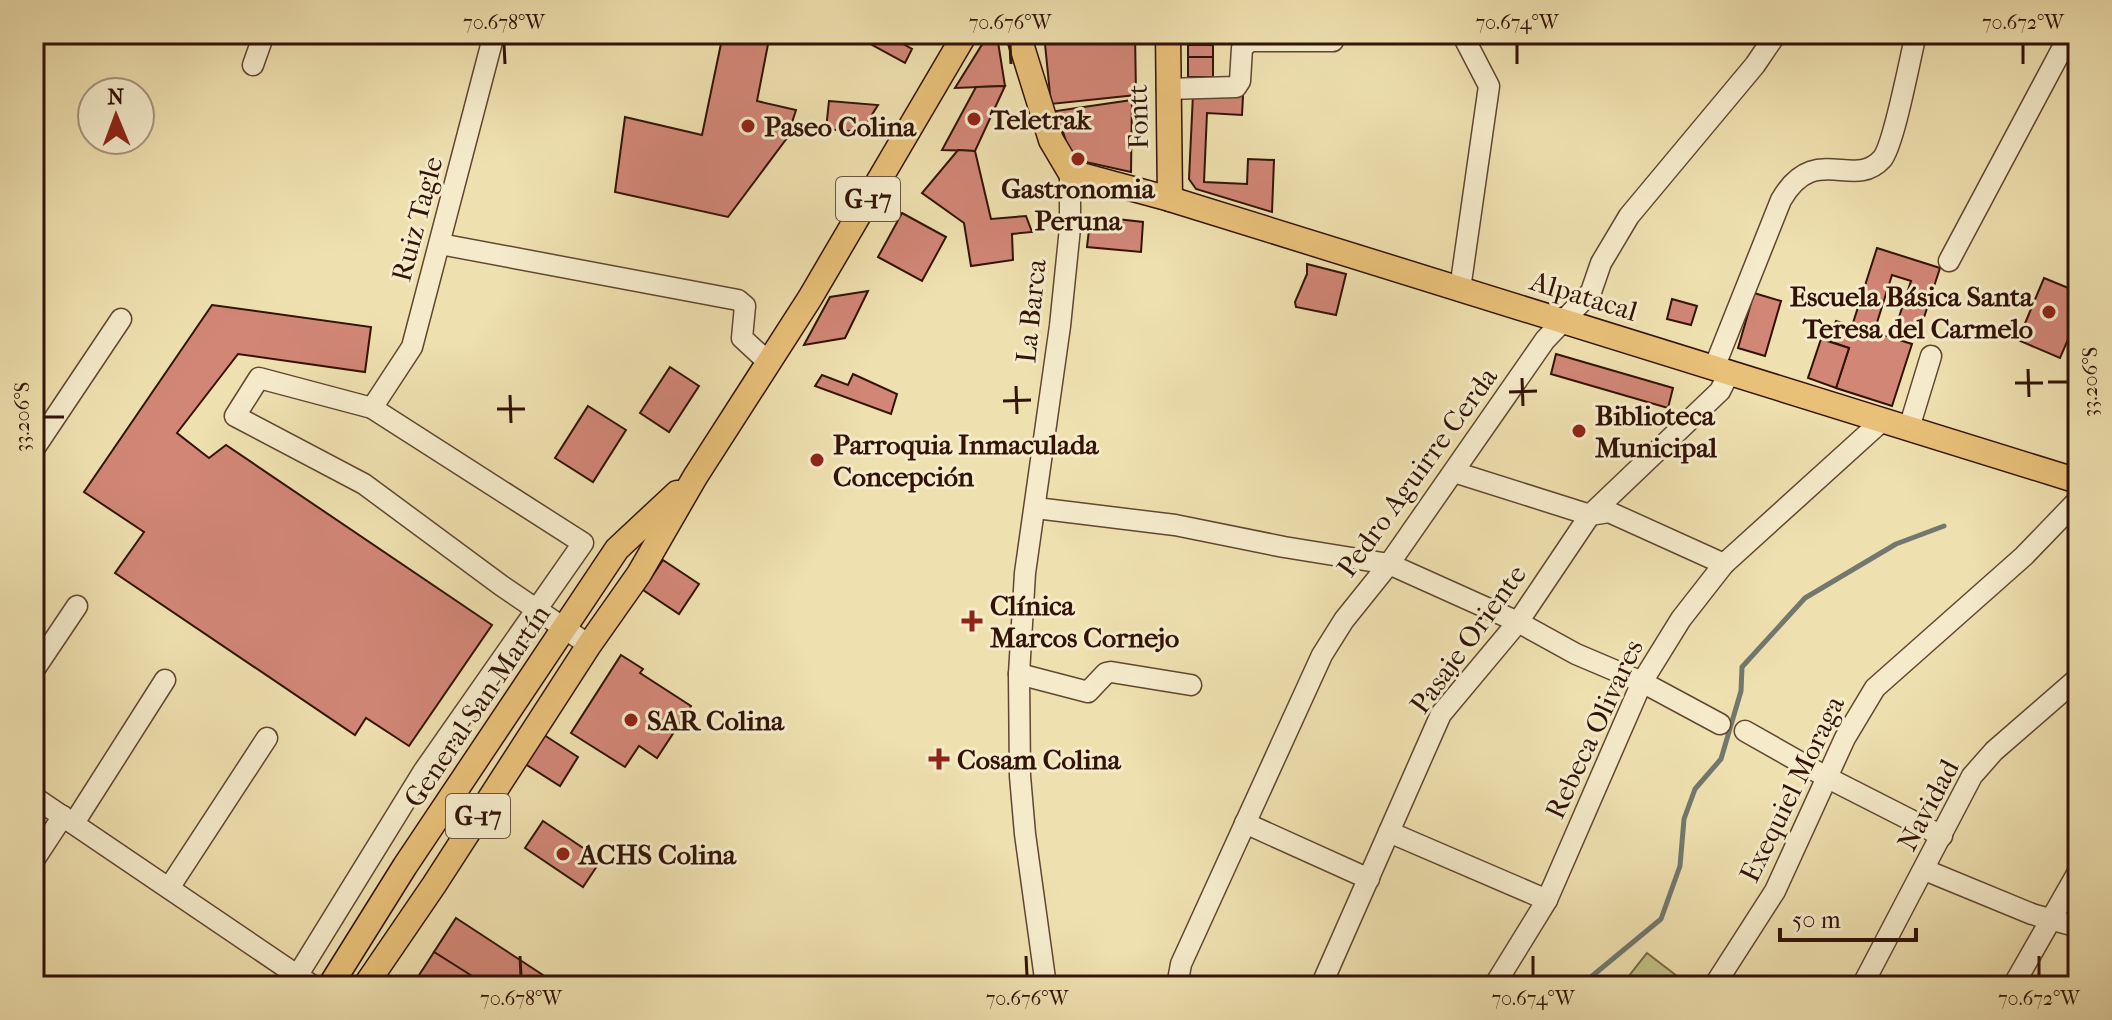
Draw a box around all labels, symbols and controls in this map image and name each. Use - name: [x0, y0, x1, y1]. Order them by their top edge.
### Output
- text: 70.678°W: [463, 11, 546, 34]
- text: 70.676°W: [969, 11, 1053, 34]
- text: 70.674°W: [1476, 11, 1560, 34]
- text: 70.672°W: [1982, 11, 2065, 34]
- north arrow: [76, 76, 156, 156]
- text: N: [107, 84, 125, 110]
- street label: Fontt: [1121, 84, 1155, 150]
- place label: Teletrak: [989, 103, 1093, 136]
- place label: Paseo Colina: [764, 110, 917, 143]
- marker: Teletrak: [965, 110, 983, 128]
- marker: Paseo Colina: [739, 117, 757, 135]
- marker: Gastronomia Peruna: [1069, 150, 1087, 168]
- street label: Ruiz Tagle: [384, 153, 450, 285]
- place label: Gastronomia Peruna: [1001, 172, 1156, 237]
- road number: G-17: [836, 177, 900, 221]
- street label: La Barca: [1009, 256, 1053, 365]
- street label: Alpatacal: [1526, 264, 1642, 328]
- place label: Escuela Básica Santa Teresa del Carmelo: [1790, 280, 2034, 345]
- marker: Escuela Básica Santa Teresa del Carmelo: [2040, 303, 2058, 321]
- text: 33.206°S: [2079, 347, 2102, 417]
- street label: Pedro Aguirre Cerda: [1330, 360, 1505, 583]
- text: 33.206°S: [11, 382, 34, 452]
- place label: Biblioteca Municipal: [1595, 399, 1717, 464]
- marker: Biblioteca Municipal: [1570, 422, 1588, 440]
- place label: Parroquia Inmaculada Concepción: [833, 428, 1100, 493]
- marker: Parroquia Inmaculada Concepción: [808, 451, 826, 469]
- street label: Pasaje Oriente: [1403, 558, 1533, 720]
- place label: Clínica Marcos Cornejo: [990, 589, 1179, 654]
- street label: General San Martín: [397, 598, 557, 814]
- marker: Clínica Marcos Cornejo: [961, 610, 983, 632]
- street label: Rebeca Olivares: [1538, 634, 1650, 824]
- street label: Exequiel Moraga: [1733, 690, 1852, 887]
- place label: SAR Colina: [647, 704, 785, 737]
- marker: SAR Colina: [622, 711, 640, 729]
- place label: Cosam Colina: [957, 743, 1122, 776]
- marker: Cosam Colina: [928, 748, 950, 770]
- street label: Navidad: [1890, 753, 1966, 856]
- road number: G-17: [446, 794, 510, 838]
- place label: ACHS Colina: [577, 838, 737, 871]
- marker: ACHS Colina: [554, 845, 572, 863]
- scale bar: [1780, 892, 1916, 942]
- text: 50 m: [1792, 906, 1841, 934]
- text: 70.678°W: [480, 987, 563, 1010]
- text: 70.676°W: [986, 987, 1070, 1010]
- text: 70.674°W: [1492, 987, 1576, 1010]
- text: 70.672°W: [1998, 987, 2081, 1010]

